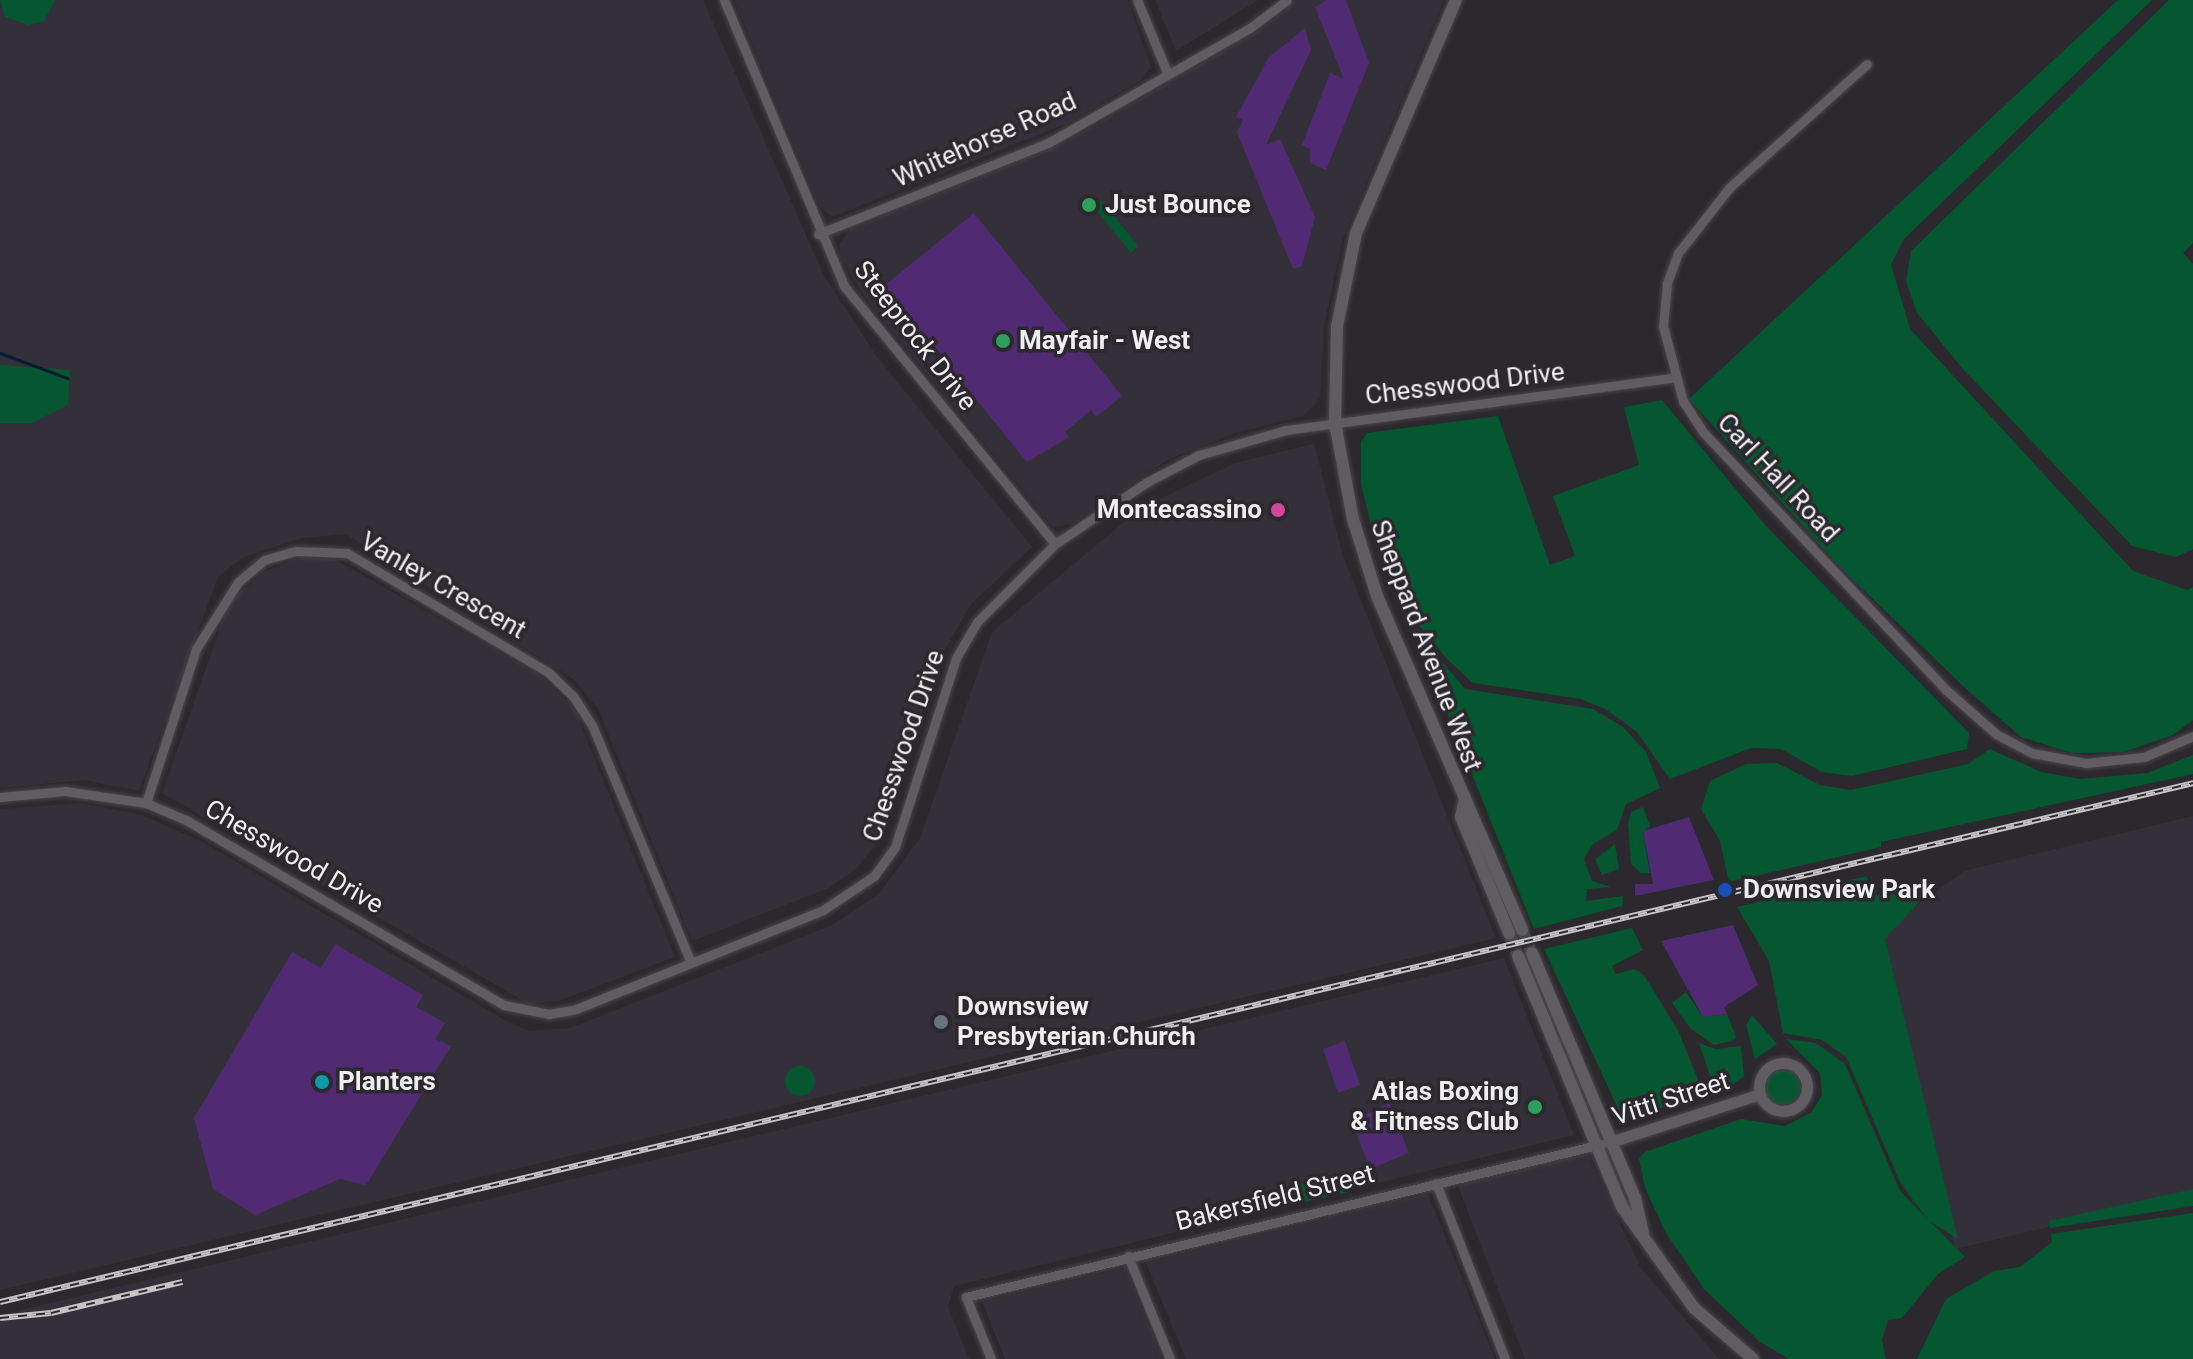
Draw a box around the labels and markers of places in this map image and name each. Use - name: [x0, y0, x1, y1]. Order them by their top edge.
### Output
- place label: Just Bounce: [1105, 189, 1251, 221]
- marker: Just Bounce: [1080, 196, 1098, 214]
- place label: Mayfair - West: [1019, 325, 1190, 357]
- marker: Mayfair - West: [994, 332, 1012, 350]
- place label: Montecassino: [1097, 494, 1262, 526]
- marker: Montecassino: [1269, 501, 1287, 519]
- place label: Downsview Park: [1743, 874, 1935, 906]
- marker: Downsview Park: [1714, 879, 1736, 901]
- place label: Downsview Presbyterian Church: [957, 991, 1196, 1052]
- marker: Downsview Presbyterian Church: [932, 1013, 950, 1031]
- place label: Planters: [338, 1066, 436, 1098]
- marker: Planters: [313, 1073, 331, 1091]
- place label: Atlas Boxing & Fitness Club: [1351, 1076, 1519, 1138]
- marker: Atlas Boxing & Fitness Club: [1526, 1098, 1544, 1116]

